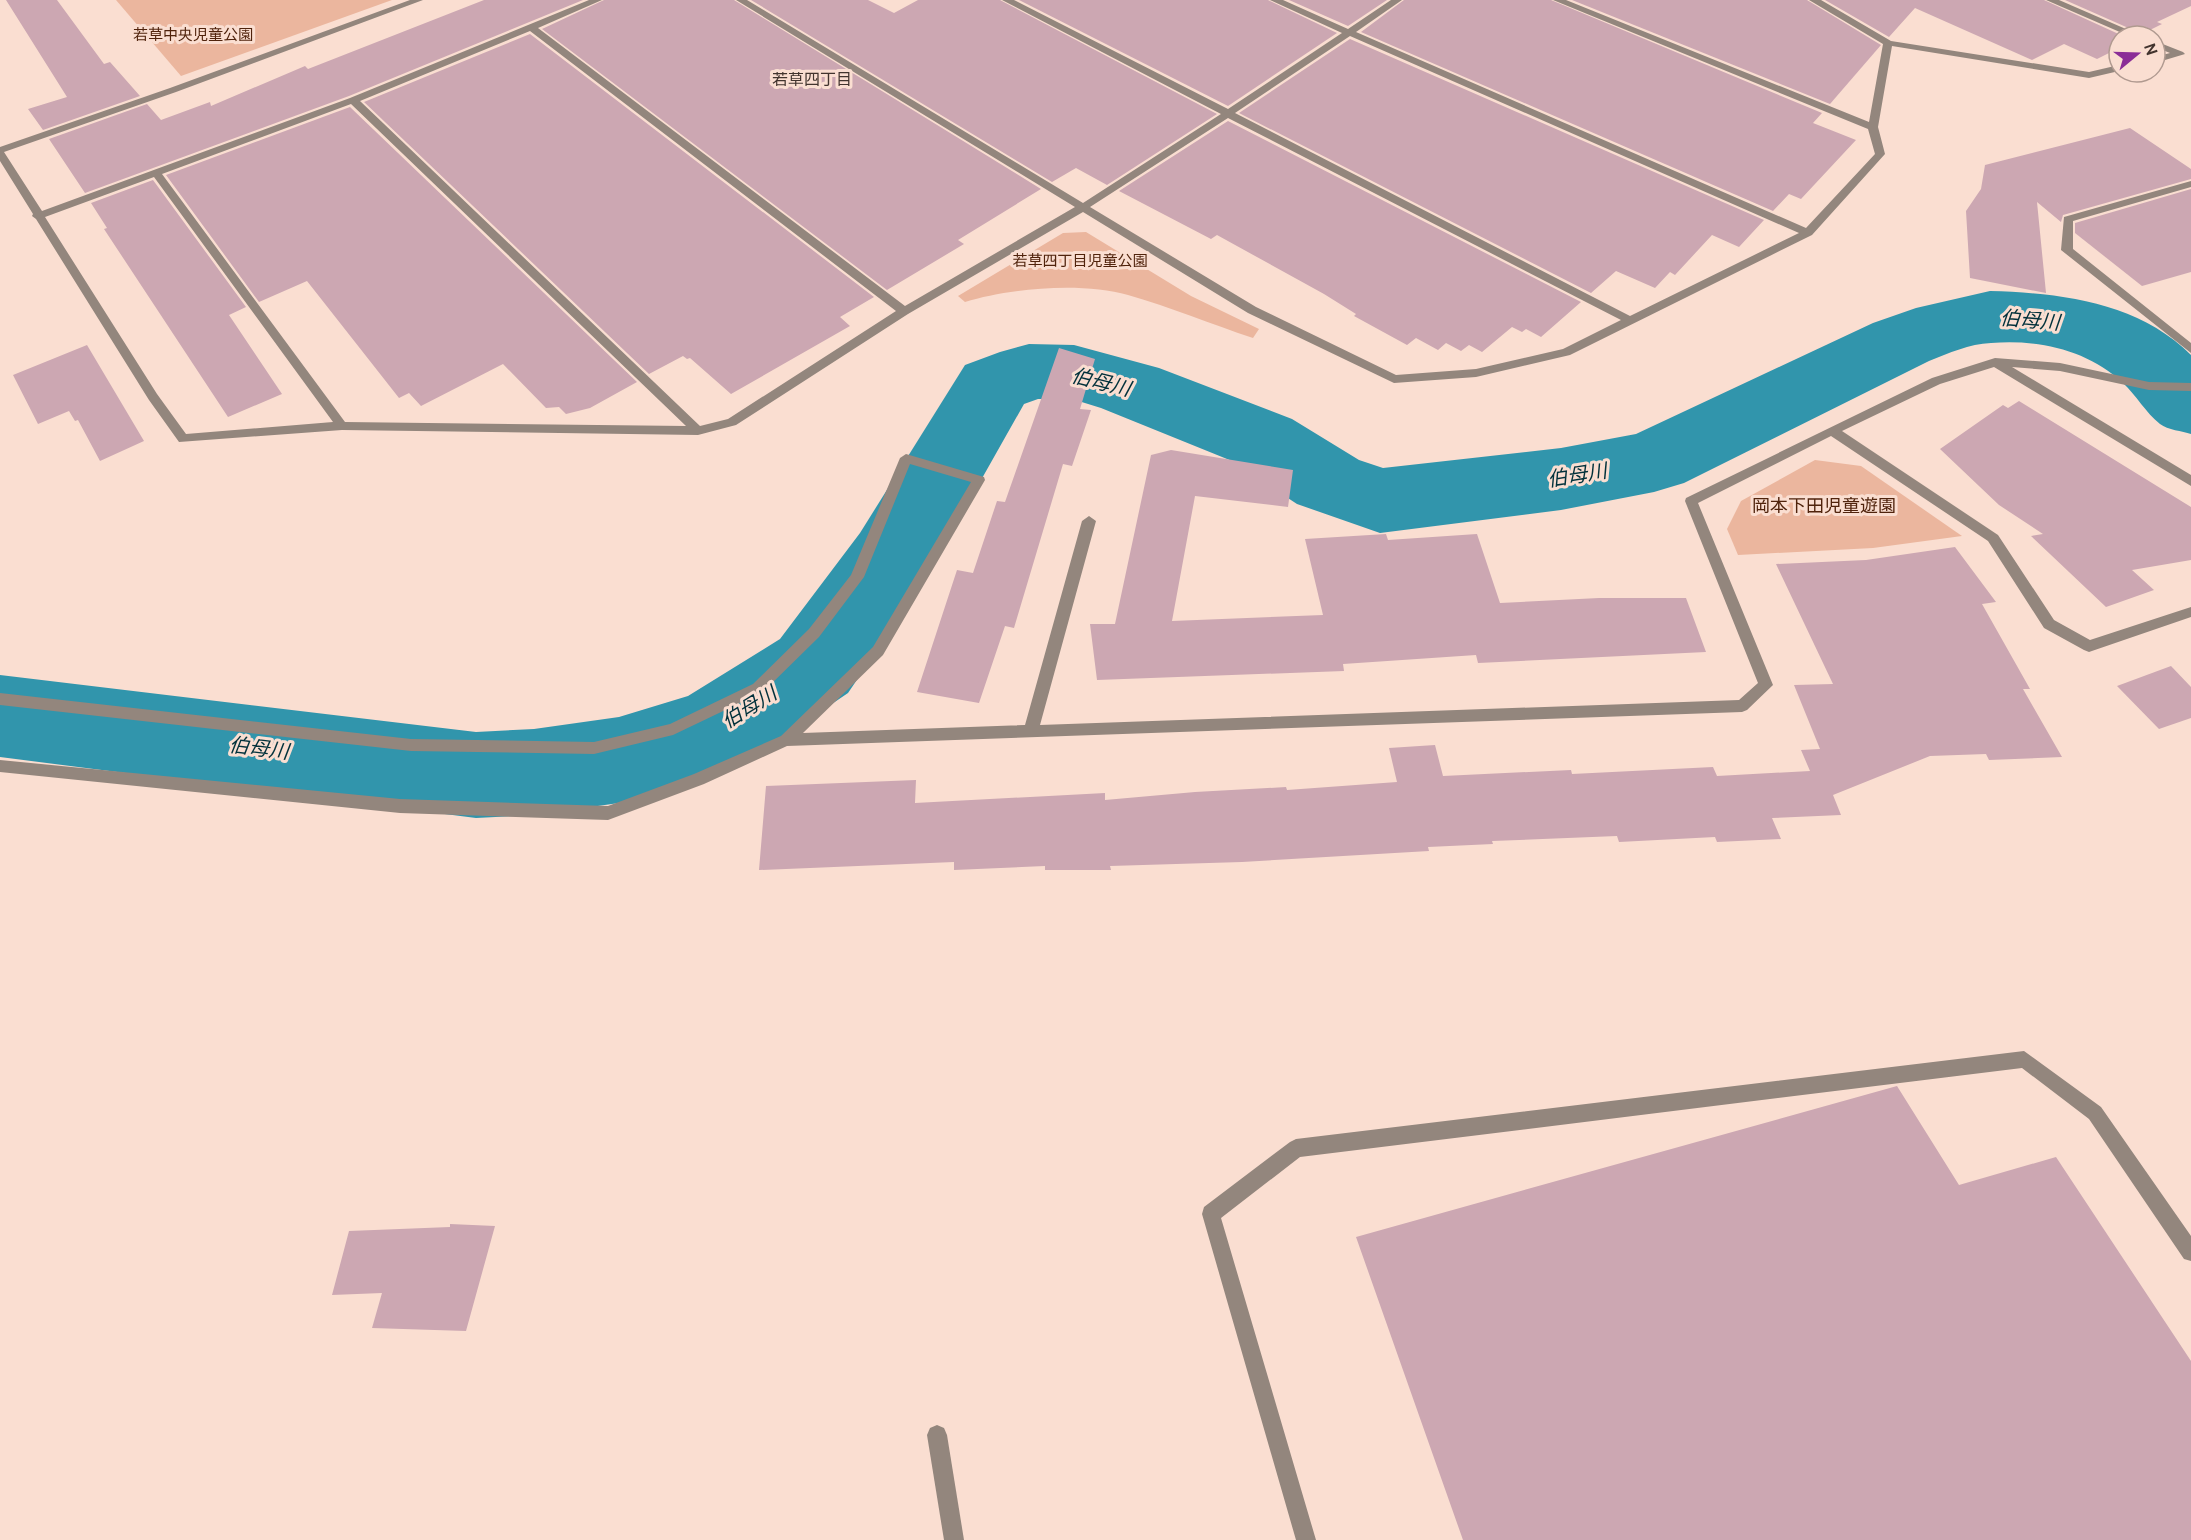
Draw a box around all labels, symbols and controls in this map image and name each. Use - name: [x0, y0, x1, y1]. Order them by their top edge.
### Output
- north arrow: [2107, 24, 2167, 84]
- park label: 若草中央児童公園: [133, 26, 253, 44]
- text: N: [2140, 41, 2162, 58]
- district label: 若草四丁目: [772, 70, 852, 89]
- park label: 若草四丁目児童公園: [1012, 252, 1148, 270]
- water label: 伯母川: [1999, 305, 2063, 335]
- water label: 伯母川: [1069, 363, 1135, 401]
- water label: 伯母川: [1545, 458, 1610, 492]
- park label: 岡本下田児童遊園: [1752, 495, 1896, 517]
- water label: 伯母川: [717, 680, 782, 733]
- water label: 伯母川: [228, 732, 292, 764]

